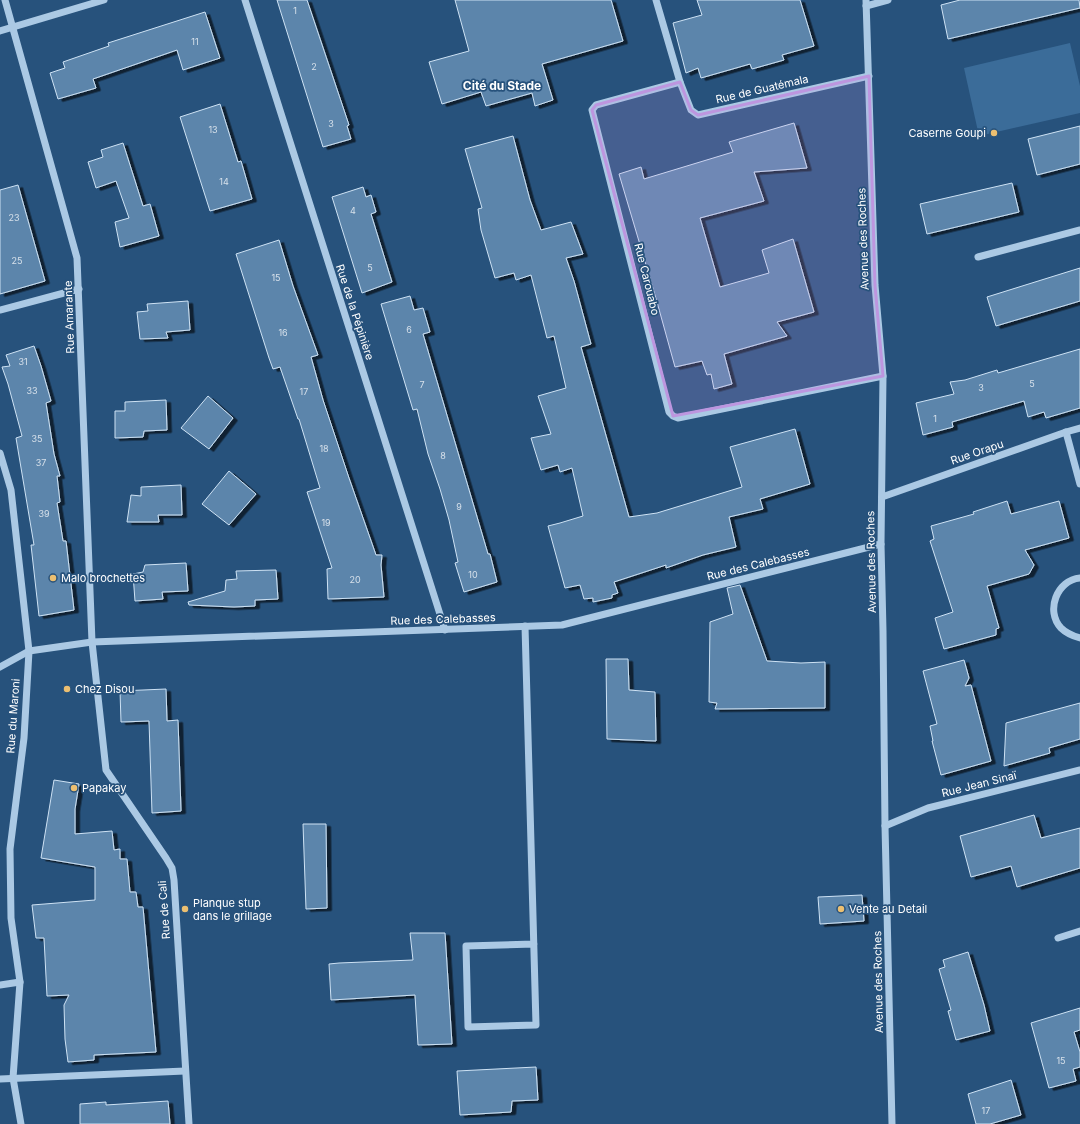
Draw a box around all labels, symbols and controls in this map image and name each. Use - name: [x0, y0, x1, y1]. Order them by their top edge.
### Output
- house number: 1: [293, 5, 297, 16]
- house number: 11: [191, 36, 199, 47]
- house number: 2: [311, 61, 317, 72]
- street label: Rue de Guatémala: [714, 72, 810, 106]
- district label: Cité du Stade: [463, 78, 541, 93]
- house number: 3: [328, 118, 334, 129]
- house number: 13: [208, 124, 218, 135]
- place label: Caserne Goupi: [909, 126, 986, 140]
- marker: Caserne Goupi: [989, 128, 999, 138]
- house number: 14: [219, 176, 229, 187]
- street label: Avenue des Roches: [854, 187, 872, 290]
- house number: 4: [350, 205, 356, 216]
- house number: 23: [8, 212, 20, 223]
- street label: Rue Carouabo: [631, 241, 663, 317]
- house number: 25: [12, 255, 22, 266]
- street label: Rue de la Pépinière: [333, 262, 377, 362]
- house number: 5: [367, 262, 373, 273]
- house number: 15: [271, 272, 281, 283]
- street label: Rue Amarante: [61, 280, 77, 354]
- house number: 6: [406, 324, 412, 335]
- house number: 16: [278, 327, 288, 338]
- house number: 31: [18, 356, 28, 367]
- house number: 5: [1029, 378, 1035, 389]
- house number: 7: [419, 379, 425, 390]
- house number: 3: [978, 382, 984, 393]
- house number: 33: [26, 385, 38, 396]
- house number: 17: [300, 386, 308, 397]
- house number: 1: [933, 413, 937, 424]
- house number: 35: [31, 433, 43, 444]
- street label: Rue Orapu: [949, 436, 1005, 468]
- house number: 18: [319, 443, 329, 454]
- house number: 8: [440, 450, 446, 461]
- house number: 37: [36, 457, 46, 468]
- house number: 9: [456, 501, 462, 512]
- house number: 39: [38, 508, 50, 519]
- street label: Avenue des Roches: [863, 511, 879, 613]
- house number: 19: [321, 517, 331, 528]
- street label: Rue des Calebasses: [705, 544, 811, 584]
- house number: 10: [468, 569, 478, 580]
- place label: Malo brochettes: [61, 571, 145, 585]
- marker: Malo brochettes: [48, 573, 58, 583]
- house number: 20: [349, 574, 361, 585]
- street label: Rue des Calebasses: [390, 610, 496, 628]
- street label: Rue du Maroni: [3, 678, 23, 754]
- place label: Chez Disou: [75, 682, 134, 696]
- marker: Chez Disou: [62, 684, 72, 694]
- street label: Rue Jean Sinaï: [940, 768, 1019, 800]
- place label: Papakay: [82, 781, 126, 795]
- marker: Papakay: [69, 783, 79, 793]
- street label: Rue de Cali: [155, 880, 173, 940]
- place label: Planque stup dans le grillage: [193, 896, 272, 923]
- place label: Vente au Detail: [849, 902, 927, 916]
- marker: Planque stup dans le grillage: [180, 904, 190, 914]
- marker: Vente au Detail: [836, 904, 846, 914]
- street label: Avenue des Roches: [870, 931, 886, 1033]
- house number: 15: [1056, 1055, 1066, 1066]
- house number: 17: [982, 1105, 990, 1116]

